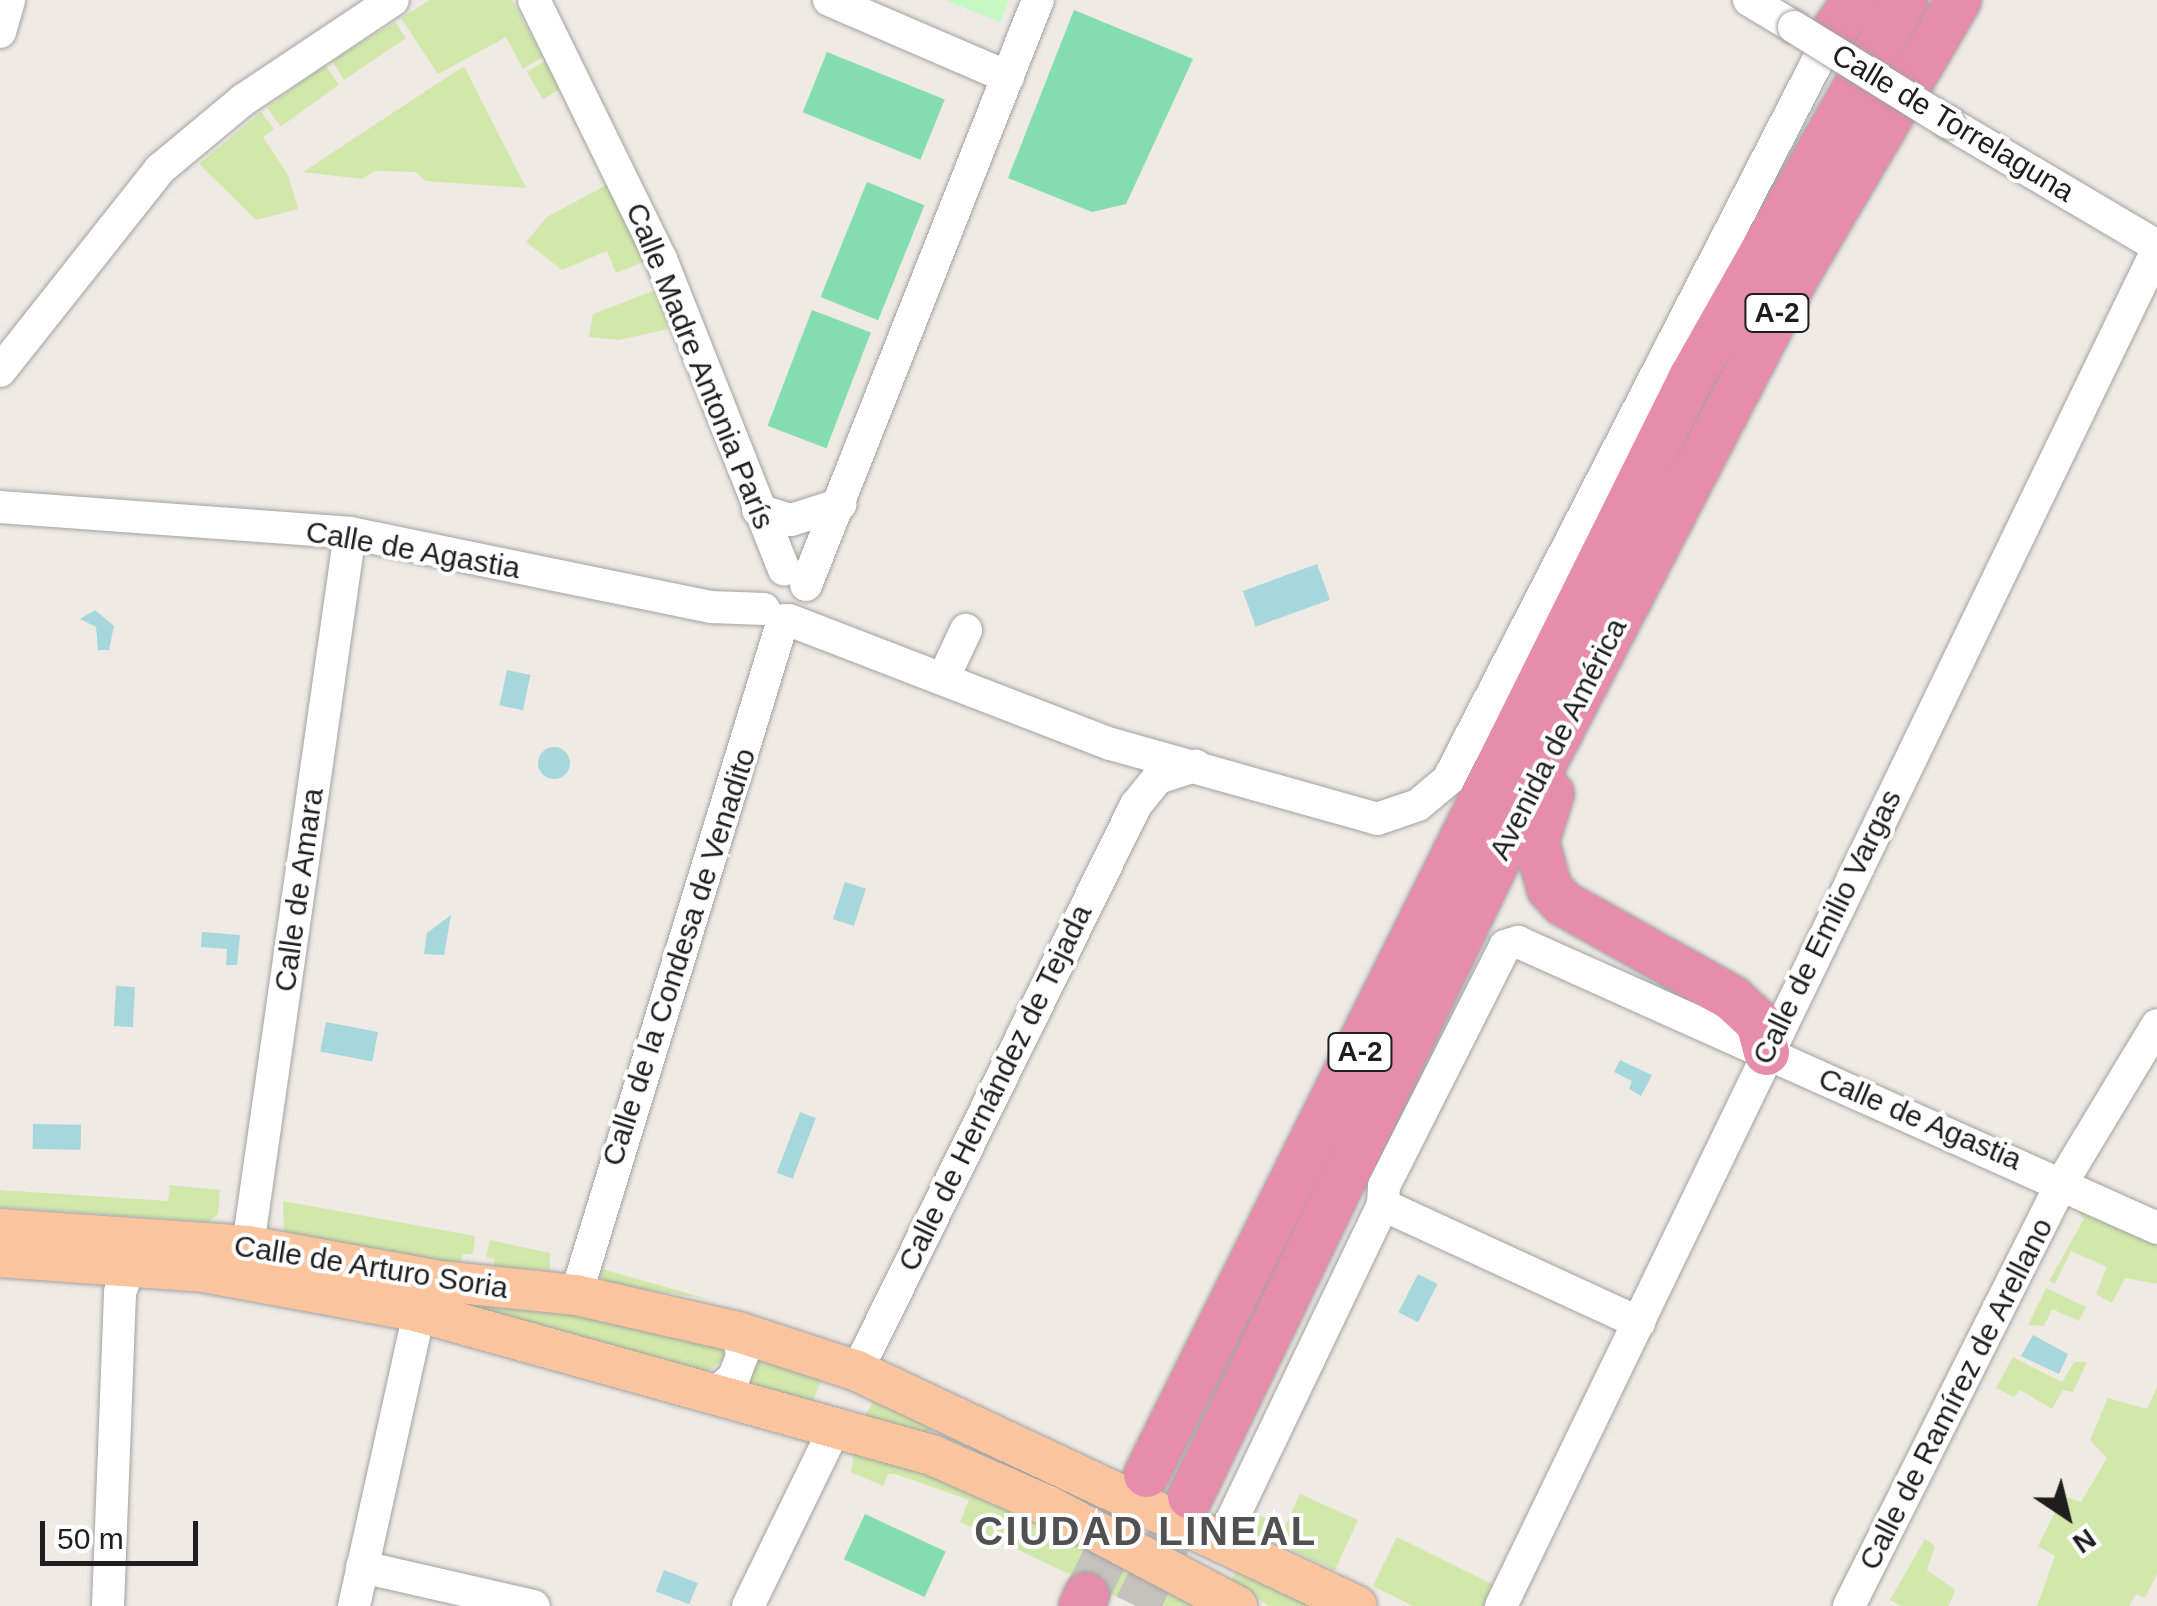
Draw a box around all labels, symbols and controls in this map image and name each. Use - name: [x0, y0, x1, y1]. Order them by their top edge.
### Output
- street label: Calle de Torrelaguna: [1825, 36, 2081, 210]
- street label: Calle Madre Antonia París: [618, 197, 782, 535]
- road number: A-2: [1742, 290, 1812, 336]
- street label: Calle de Agastia: [302, 513, 524, 587]
- street label: Avenida de América: [1481, 611, 1635, 867]
- street label: Calle de la Condesa de Venadito: [594, 744, 764, 1170]
- street label: Calle de Emilio Vargas: [1745, 784, 1909, 1070]
- street label: Calle de Amara: [267, 785, 331, 995]
- street label: Calle de Hernández de Tejada: [890, 899, 1100, 1277]
- road number: A-2: [1325, 1029, 1395, 1075]
- street label: Calle de Agastia: [1812, 1060, 2028, 1178]
- street label: Calle de Ramírez de Arellano: [1851, 1211, 2061, 1577]
- street label: Calle de Arturo Soria: [231, 1227, 511, 1307]
- north arrow: [2017, 1466, 2117, 1566]
- scale bar: [45, 1501, 202, 1563]
- district label: CIUDAD LINEAL: [974, 1507, 1318, 1555]
- text: 50 m: [57, 1522, 124, 1555]
- text: N: [2067, 1522, 2102, 1559]

